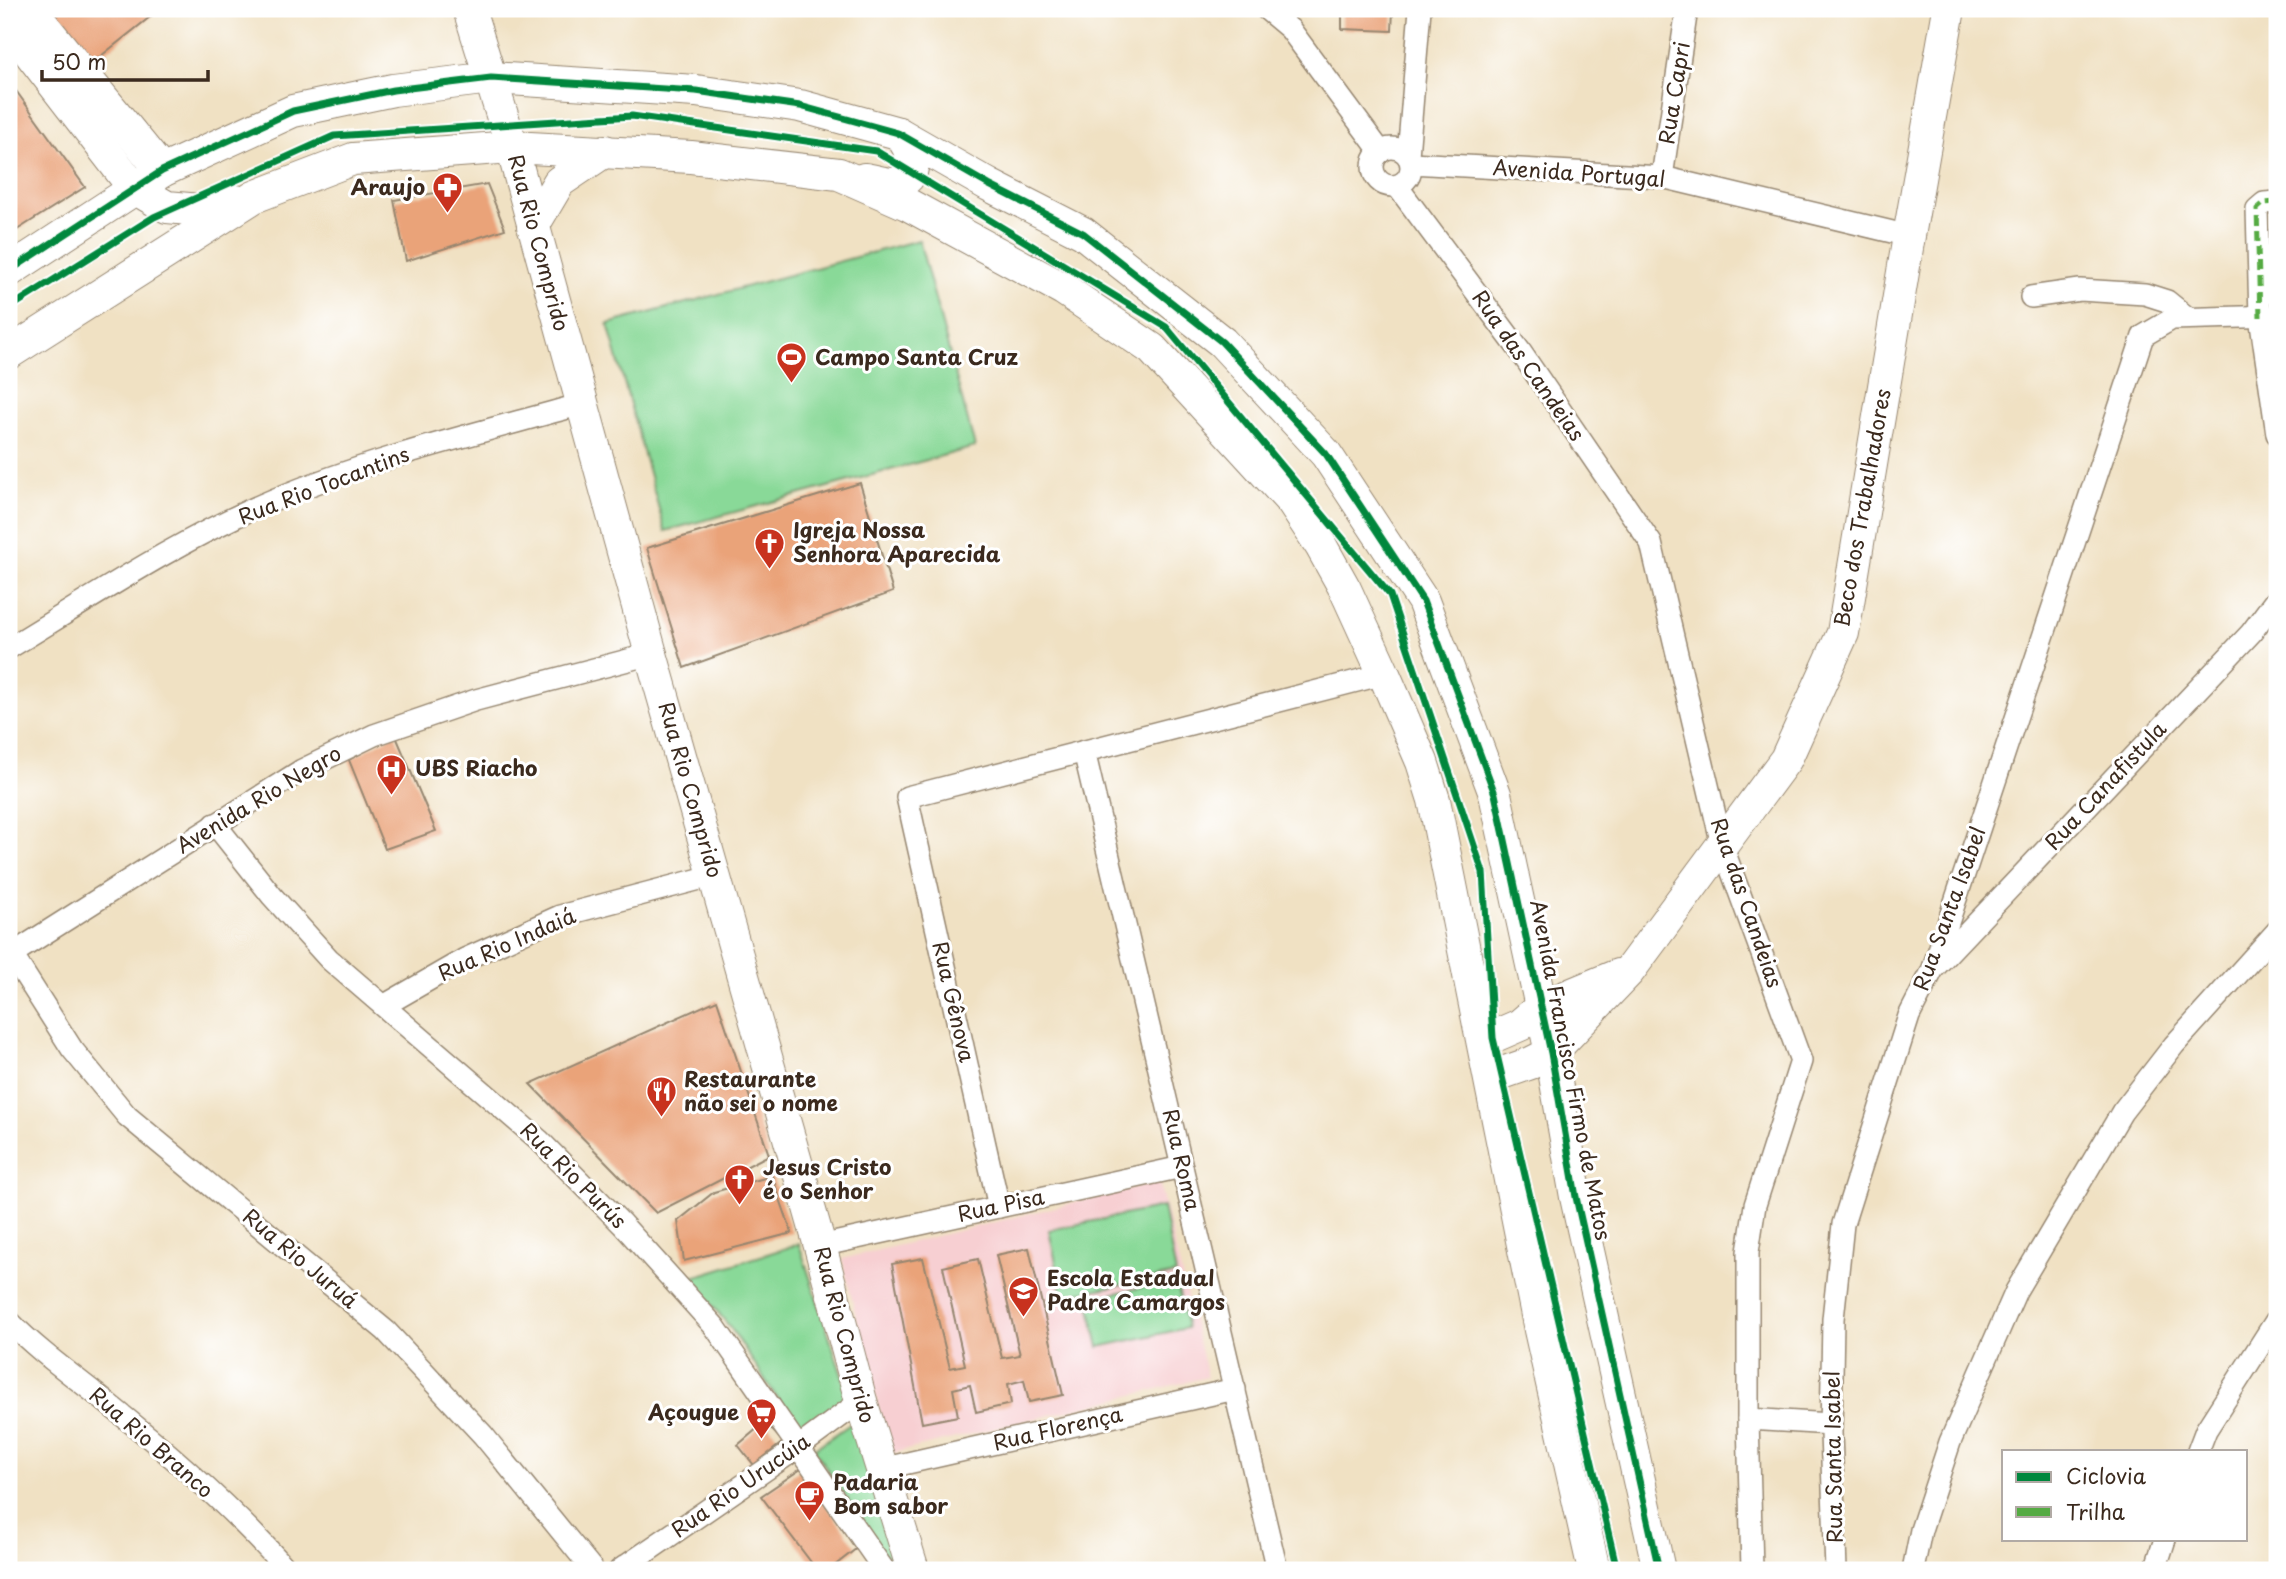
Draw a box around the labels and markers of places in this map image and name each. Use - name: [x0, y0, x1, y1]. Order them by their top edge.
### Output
- place label: Araujo: [351, 170, 425, 202]
- pharmacy icon: Araujo: [431, 171, 465, 215]
- place label: Campo Santa Cruz: [815, 340, 1019, 372]
- sports icon: Campo Santa Cruz: [775, 341, 809, 385]
- place label: Igreja Nossa Senhora Aparecida: [793, 513, 1001, 569]
- church icon: Igreja Nossa Senhora Aparecida: [753, 526, 787, 570]
- place label: UBS Riacho: [415, 751, 538, 783]
- hospital icon: UBS Riacho: [375, 752, 409, 796]
- place label: Restaurante não sei o nome: [684, 1062, 838, 1118]
- restaurant icon: Restaurante não sei o nome: [644, 1075, 678, 1119]
- place label: Jesus Cristo é o Senhor: [763, 1150, 891, 1206]
- church icon: Jesus Cristo é o Senhor: [723, 1163, 757, 1207]
- place label: Escola Estadual Padre Camargos: [1047, 1261, 1225, 1317]
- school or university icon: Escola Estadual Padre Camargos: [1007, 1274, 1041, 1318]
- place label: Açougue: [647, 1395, 739, 1427]
- supermarket icon: Açougue: [745, 1396, 779, 1440]
- place label: Padaria Bom sabor: [833, 1465, 948, 1521]
- cafe icon: Padaria Bom sabor: [793, 1478, 827, 1522]

